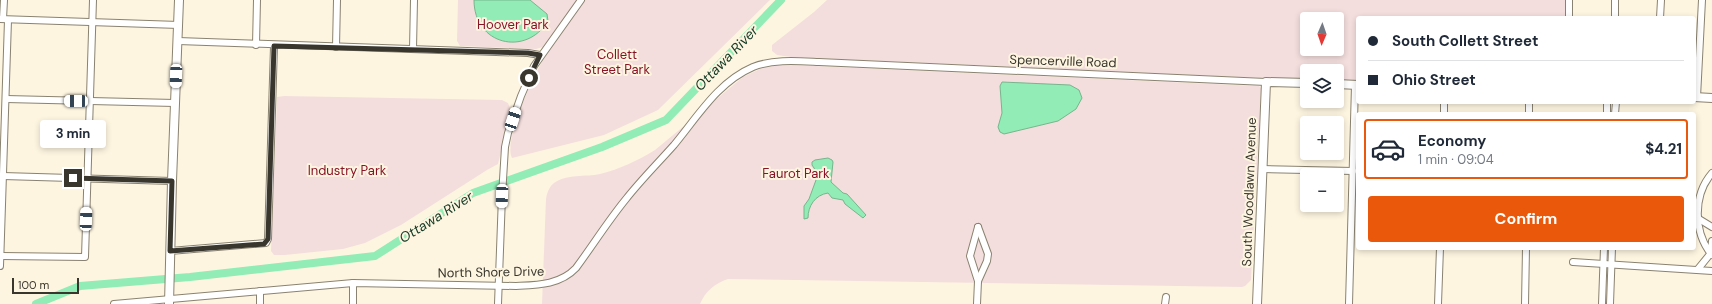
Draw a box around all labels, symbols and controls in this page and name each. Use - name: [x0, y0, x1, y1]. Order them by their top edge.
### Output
- north arrow: [1300, 12, 1344, 56]
- map controls: [1300, 12, 1344, 212]
- park label: Hoover Park: [477, 16, 549, 33]
- water label: Ottawa River: [690, 21, 762, 94]
- text: South Collett Street: [1392, 31, 1538, 51]
- park label: Collett Street Park: [584, 46, 650, 78]
- street label: Spencerville Road: [1009, 51, 1117, 71]
- car: [170, 64, 182, 88]
- button: layers: [1300, 64, 1344, 108]
- route start: [520, 69, 538, 87]
- text: Ohio Street: [1392, 70, 1476, 90]
- car: [64, 95, 88, 107]
- car: [504, 106, 522, 132]
- button: +: [1300, 116, 1344, 160]
- street label: South Woodlawn Avenue: [1238, 117, 1260, 267]
- callout: 3 min: [40, 120, 106, 148]
- text: 3 min: [56, 125, 90, 142]
- icon: car: [1370, 131, 1406, 167]
- text: Economy: [1418, 131, 1486, 151]
- text: $4.21: [1645, 139, 1682, 159]
- text: 1 min · 09:04: [1418, 151, 1494, 168]
- park label: Industry Park: [308, 162, 387, 179]
- park label: Faurot Park: [762, 165, 830, 182]
- button: −: [1300, 168, 1344, 212]
- route end: [64, 169, 82, 187]
- car: [496, 184, 508, 208]
- water label: Ottawa River: [396, 187, 477, 247]
- button: Confirm: [1368, 196, 1684, 242]
- car: [80, 207, 92, 231]
- street label: North Shore Drive: [438, 263, 544, 281]
- scale bar: [12, 276, 79, 295]
- text: 100 m: [18, 278, 49, 292]

